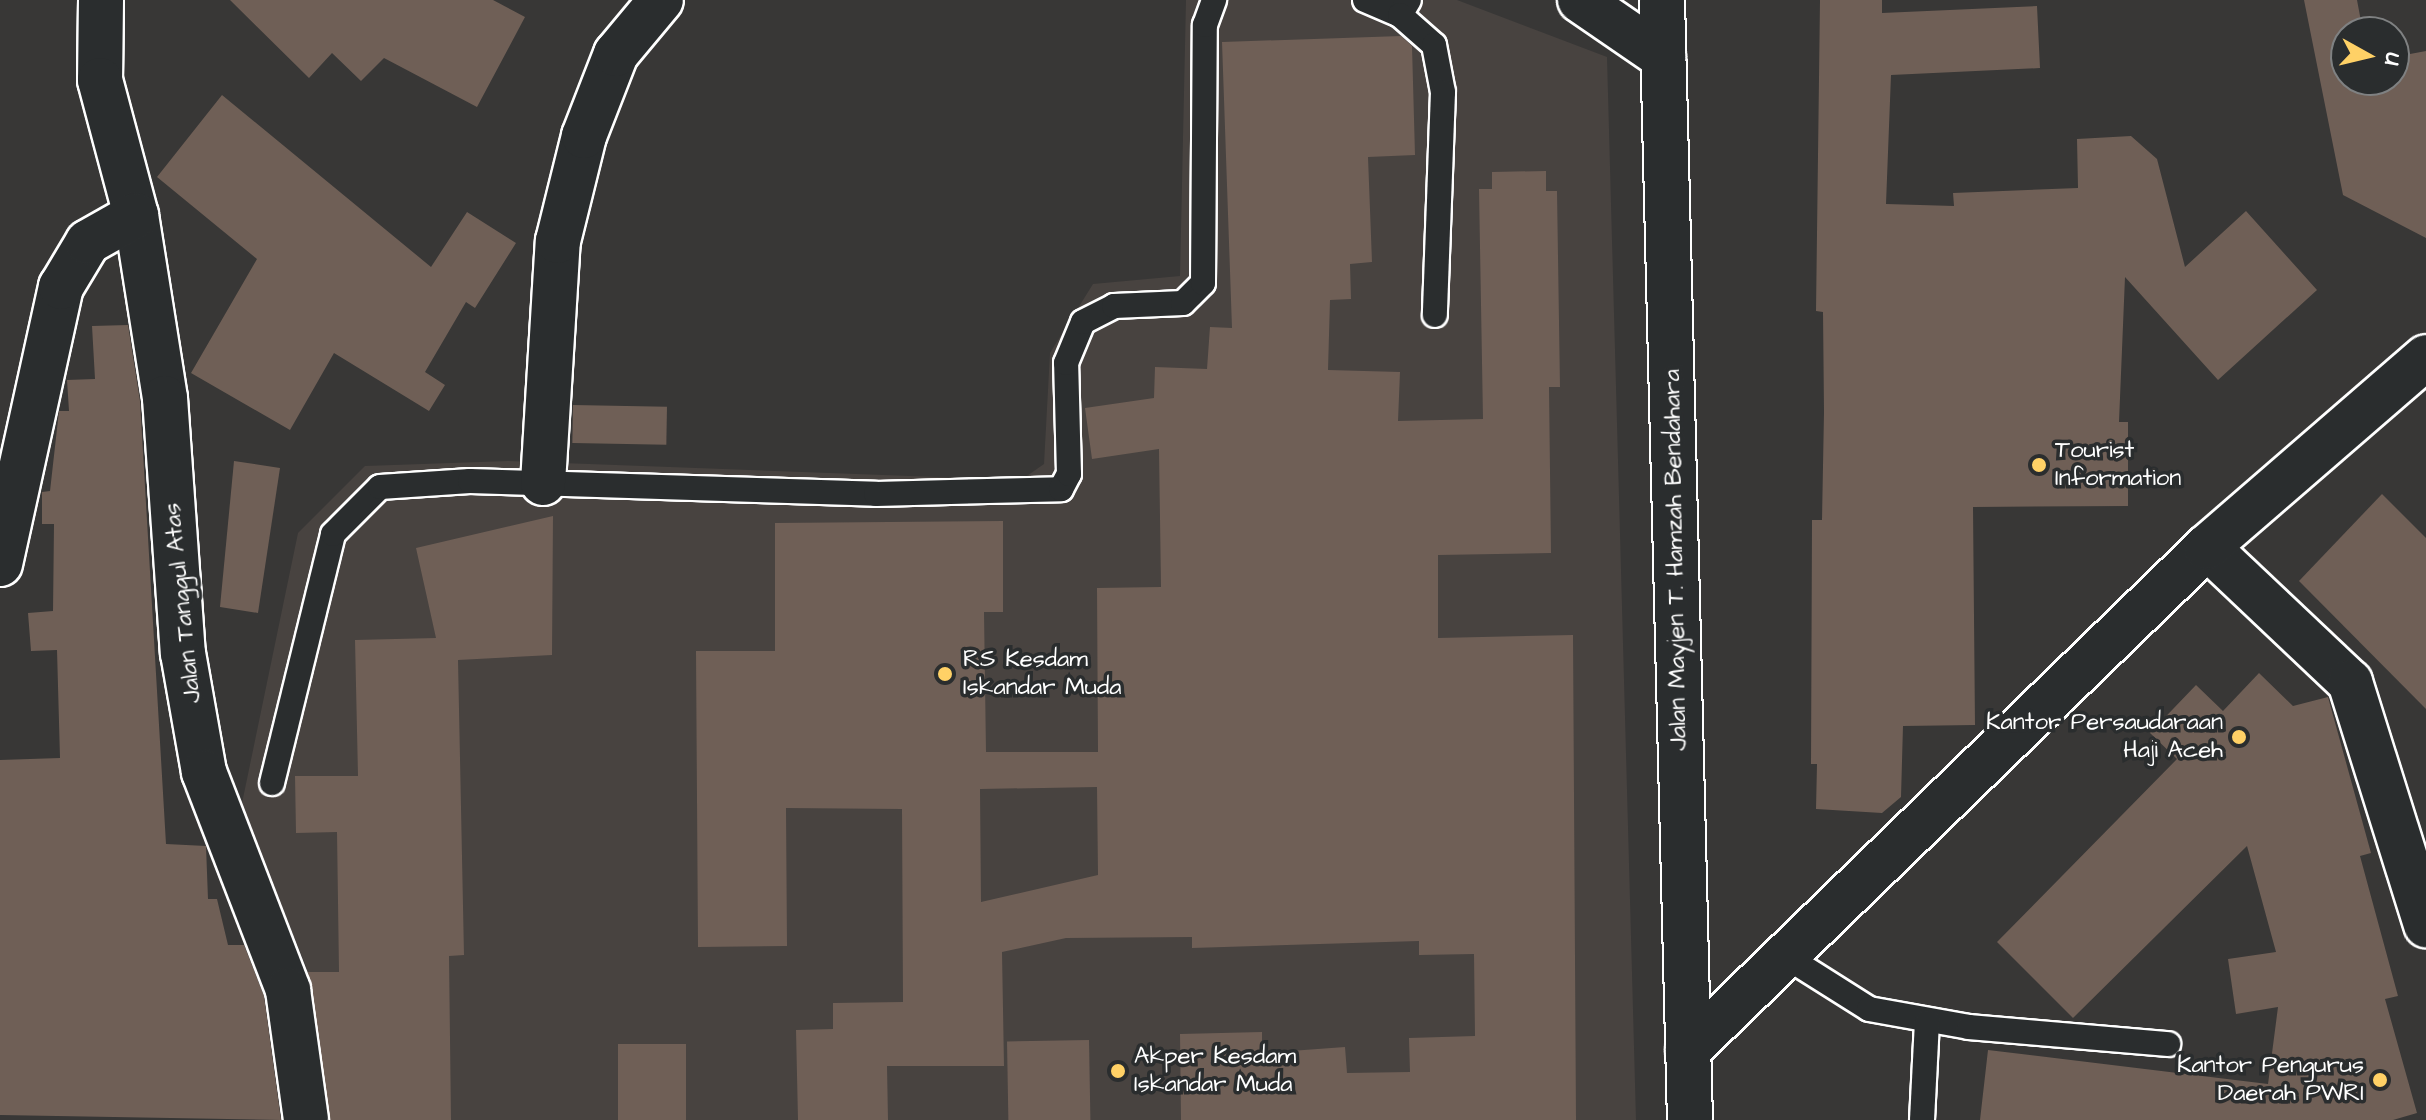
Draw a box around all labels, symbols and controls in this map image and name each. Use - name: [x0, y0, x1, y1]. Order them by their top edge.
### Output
- north arrow: [2330, 16, 2410, 96]
- text: U: [2376, 51, 2408, 67]
- street label: Jalan Mayjen T. Hamzah Bendahara: [1658, 369, 1694, 751]
- place label: Tourist Information: [2055, 437, 2181, 493]
- marker: Tourist Information: [2030, 456, 2048, 474]
- street label: Jalan Tanggul Atas: [158, 501, 208, 705]
- place label: RS Kesdam Iskandar Muda: [963, 646, 1122, 702]
- marker: RS Kesdam Iskandar Muda: [934, 663, 956, 685]
- place label: Kantor Persaudaraan Haji Aceh: [1986, 709, 2223, 765]
- marker: Kantor Persaudaraan Haji Aceh: [2230, 728, 2248, 746]
- place label: Akper Kesdam Iskandar Muda: [1134, 1043, 1296, 1099]
- place label: Kantor Pengurus Daerah PWRI: [2177, 1052, 2364, 1108]
- marker: Akper Kesdam Iskandar Muda: [1109, 1062, 1127, 1080]
- marker: Kantor Pengurus Daerah PWRI: [2371, 1071, 2389, 1089]

